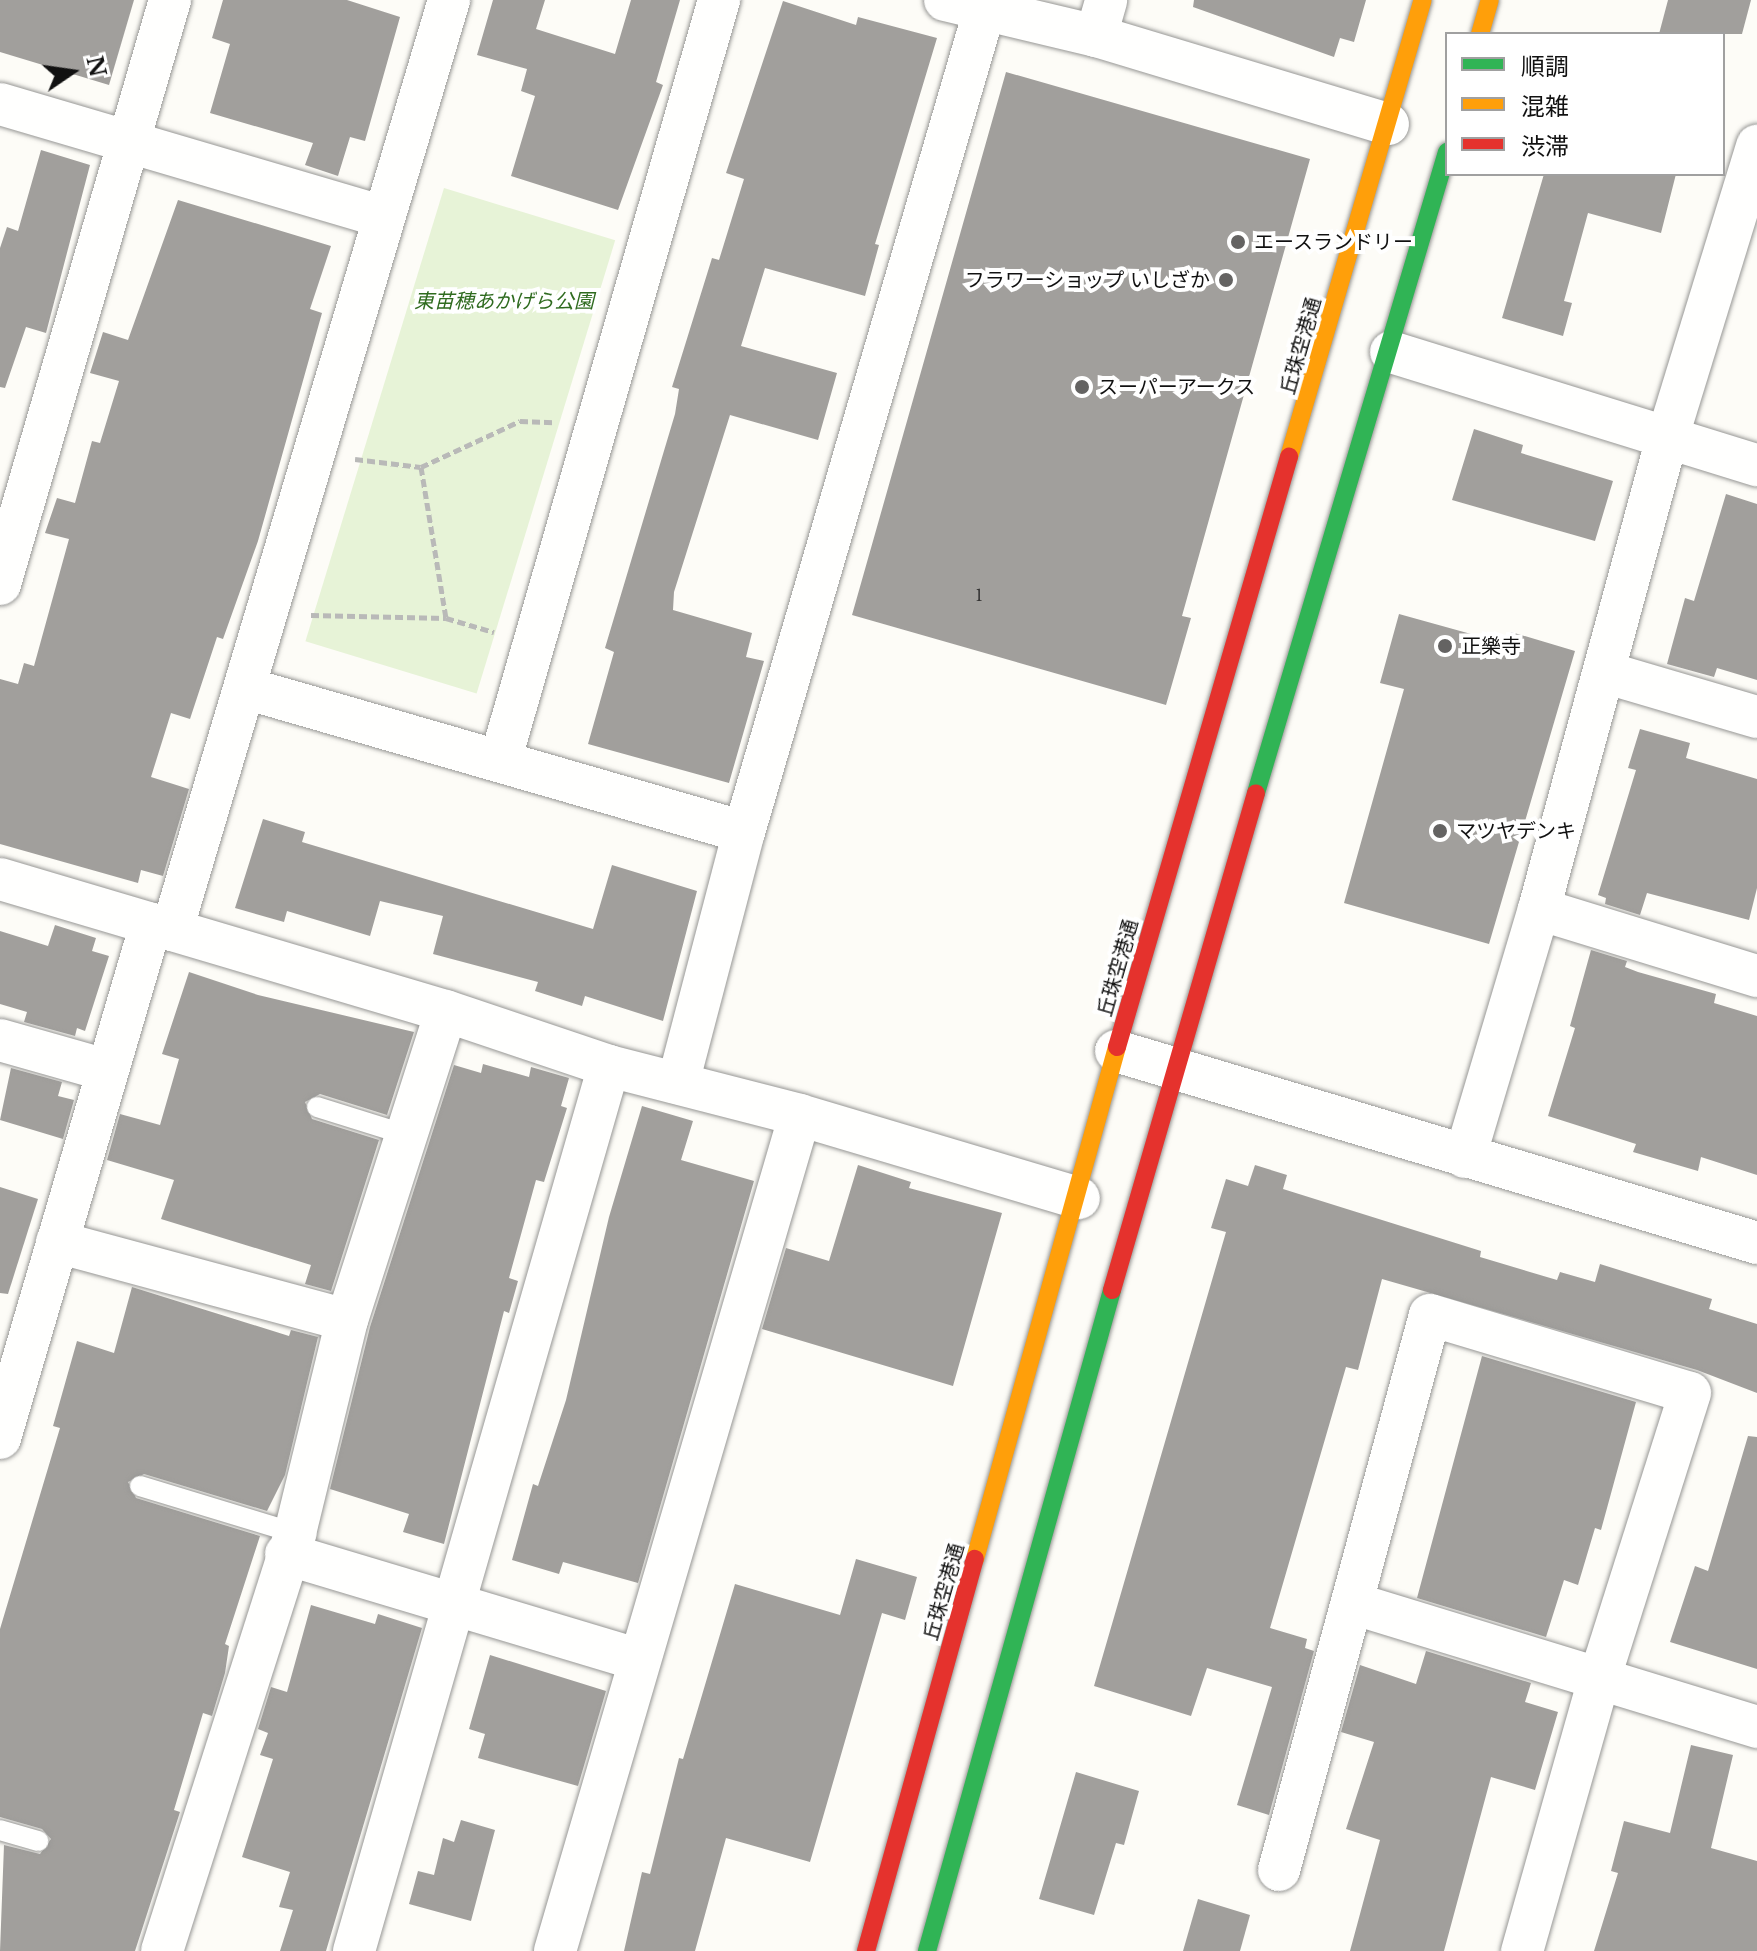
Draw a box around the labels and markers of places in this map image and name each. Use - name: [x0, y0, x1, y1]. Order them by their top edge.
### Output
- place label: エースランドリー: [1254, 230, 1414, 254]
- marker: エースランドリー: [1229, 233, 1247, 251]
- place label: フラワーショップ いしざか: [964, 268, 1210, 292]
- marker: フラワーショップ いしざか: [1217, 271, 1235, 289]
- place label: スーパーアークス: [1098, 375, 1257, 399]
- marker: スーパーアークス: [1073, 378, 1091, 396]
- place label: 正樂寺: [1461, 634, 1521, 658]
- marker: 正樂寺: [1436, 637, 1454, 655]
- place label: マツヤデンキ: [1456, 819, 1576, 843]
- marker: マツヤデンキ: [1431, 822, 1449, 840]

